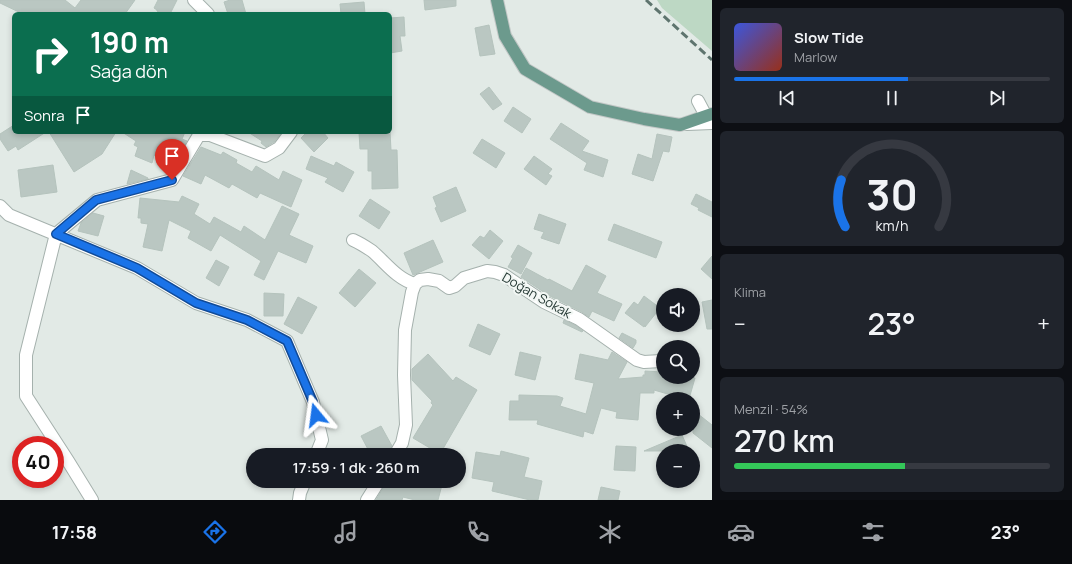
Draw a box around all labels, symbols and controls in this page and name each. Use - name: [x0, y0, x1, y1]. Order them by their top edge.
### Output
- text: 190 m: [90, 23, 169, 61]
- text: Slow Tide: [794, 27, 864, 48]
- icon: right: [24, 28, 76, 80]
- text: Marlow: [794, 48, 837, 66]
- text: Sağa dön: [90, 59, 167, 83]
- icon: previous: [776, 87, 798, 109]
- icon: pause: [881, 87, 903, 109]
- icon: next: [986, 87, 1008, 109]
- icon: arrive: [72, 104, 94, 126]
- text: Sonra: [24, 105, 64, 126]
- pin: [155, 139, 189, 180]
- icon: arrive: [161, 145, 183, 167]
- text: 30: [866, 165, 918, 221]
- text: km/h: [875, 215, 909, 234]
- street label: Doğan Sokak: [499, 268, 576, 322]
- text: Klima: [734, 283, 766, 301]
- map controls: [656, 288, 700, 488]
- button: sound: [656, 288, 700, 332]
- text: 23°: [867, 303, 916, 344]
- text: −: [734, 309, 746, 339]
- text: +: [1037, 309, 1050, 339]
- button: search: [656, 340, 700, 384]
- button: +: [656, 392, 700, 436]
- position arrow: [295, 394, 337, 436]
- text: Menzil · 54%: [734, 400, 808, 418]
- text: 270 km: [734, 420, 835, 461]
- speed limit sign: 40: [12, 436, 64, 488]
- button: −: [656, 444, 700, 488]
- text: 17:59 · 1 dk · 260 m: [292, 457, 420, 478]
- icon: directions: [201, 518, 229, 546]
- icon: music: [332, 518, 360, 546]
- icon: phone: [464, 518, 492, 546]
- icon: climate: [596, 518, 624, 546]
- icon: car: [727, 518, 755, 546]
- icon: filters: [859, 518, 887, 546]
- text: 17:58: [52, 520, 97, 544]
- text: 23°: [991, 520, 1020, 544]

